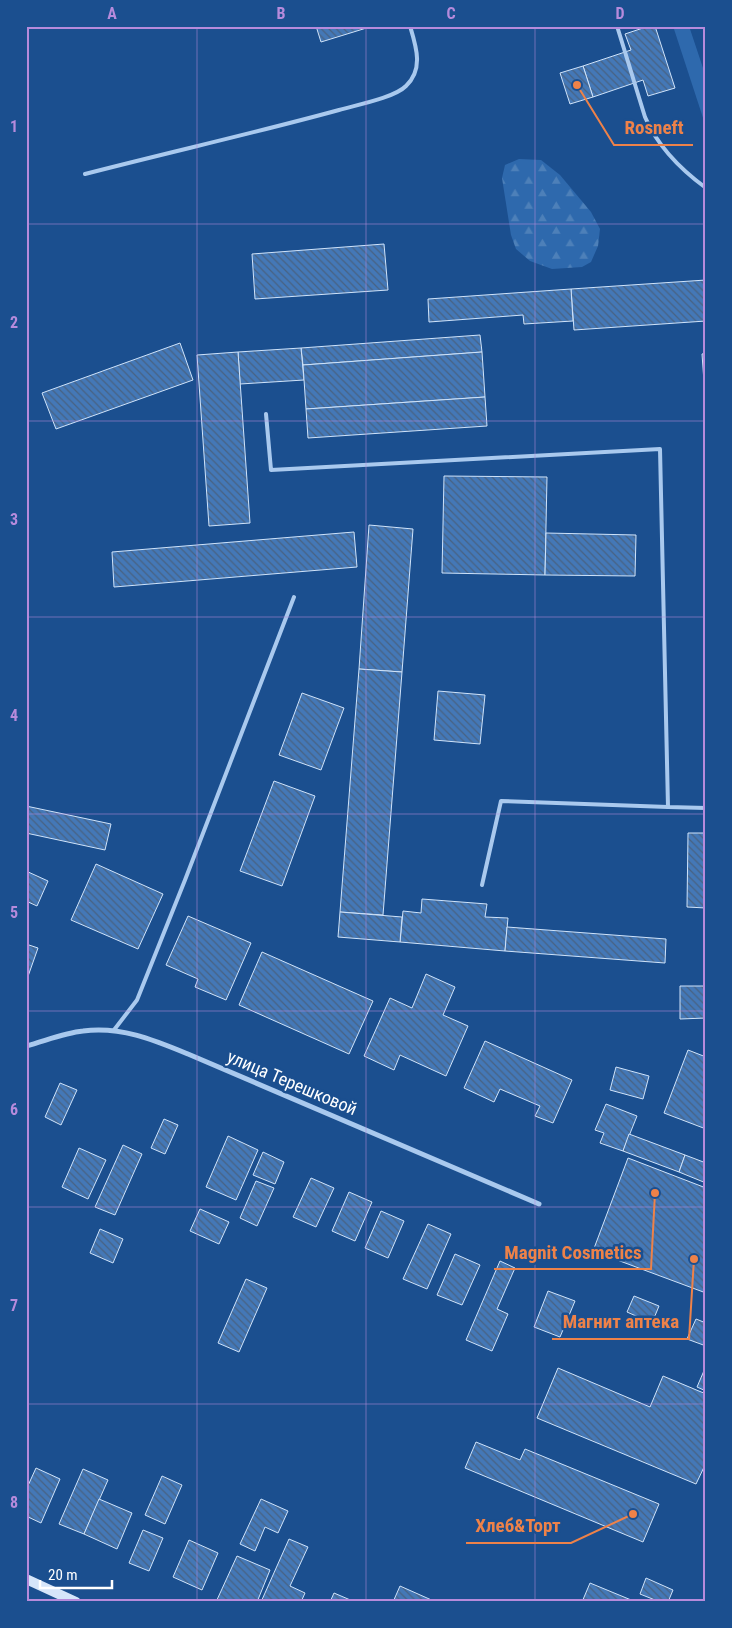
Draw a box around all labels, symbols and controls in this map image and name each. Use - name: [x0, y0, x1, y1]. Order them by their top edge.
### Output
- text: A: [107, 4, 117, 23]
- text: B: [277, 4, 286, 23]
- text: C: [446, 4, 456, 23]
- text: D: [615, 4, 625, 23]
- callout: Rosneft: [614, 111, 693, 145]
- text: Rosneft: [624, 116, 684, 139]
- text: 1: [10, 117, 18, 136]
- text: 2: [10, 313, 18, 332]
- text: 3: [10, 510, 18, 529]
- text: 4: [10, 706, 18, 725]
- text: 5: [10, 903, 18, 922]
- street label: улица Терешковой: [224, 1046, 360, 1119]
- text: 6: [10, 1100, 18, 1119]
- callout: Magnit Cosmetics: [494, 1235, 651, 1269]
- text: Magnit Cosmetics: [504, 1241, 642, 1264]
- text: 7: [10, 1296, 18, 1315]
- callout: Магнит аптека: [552, 1305, 689, 1339]
- text: Магнит аптека: [563, 1310, 679, 1333]
- text: 8: [10, 1493, 18, 1512]
- callout: Хлеб&Торт: [466, 1509, 571, 1543]
- text: Хлеб&Торт: [475, 1514, 561, 1537]
- scale bar: [40, 1558, 112, 1590]
- text: 20 m: [48, 1566, 78, 1584]

